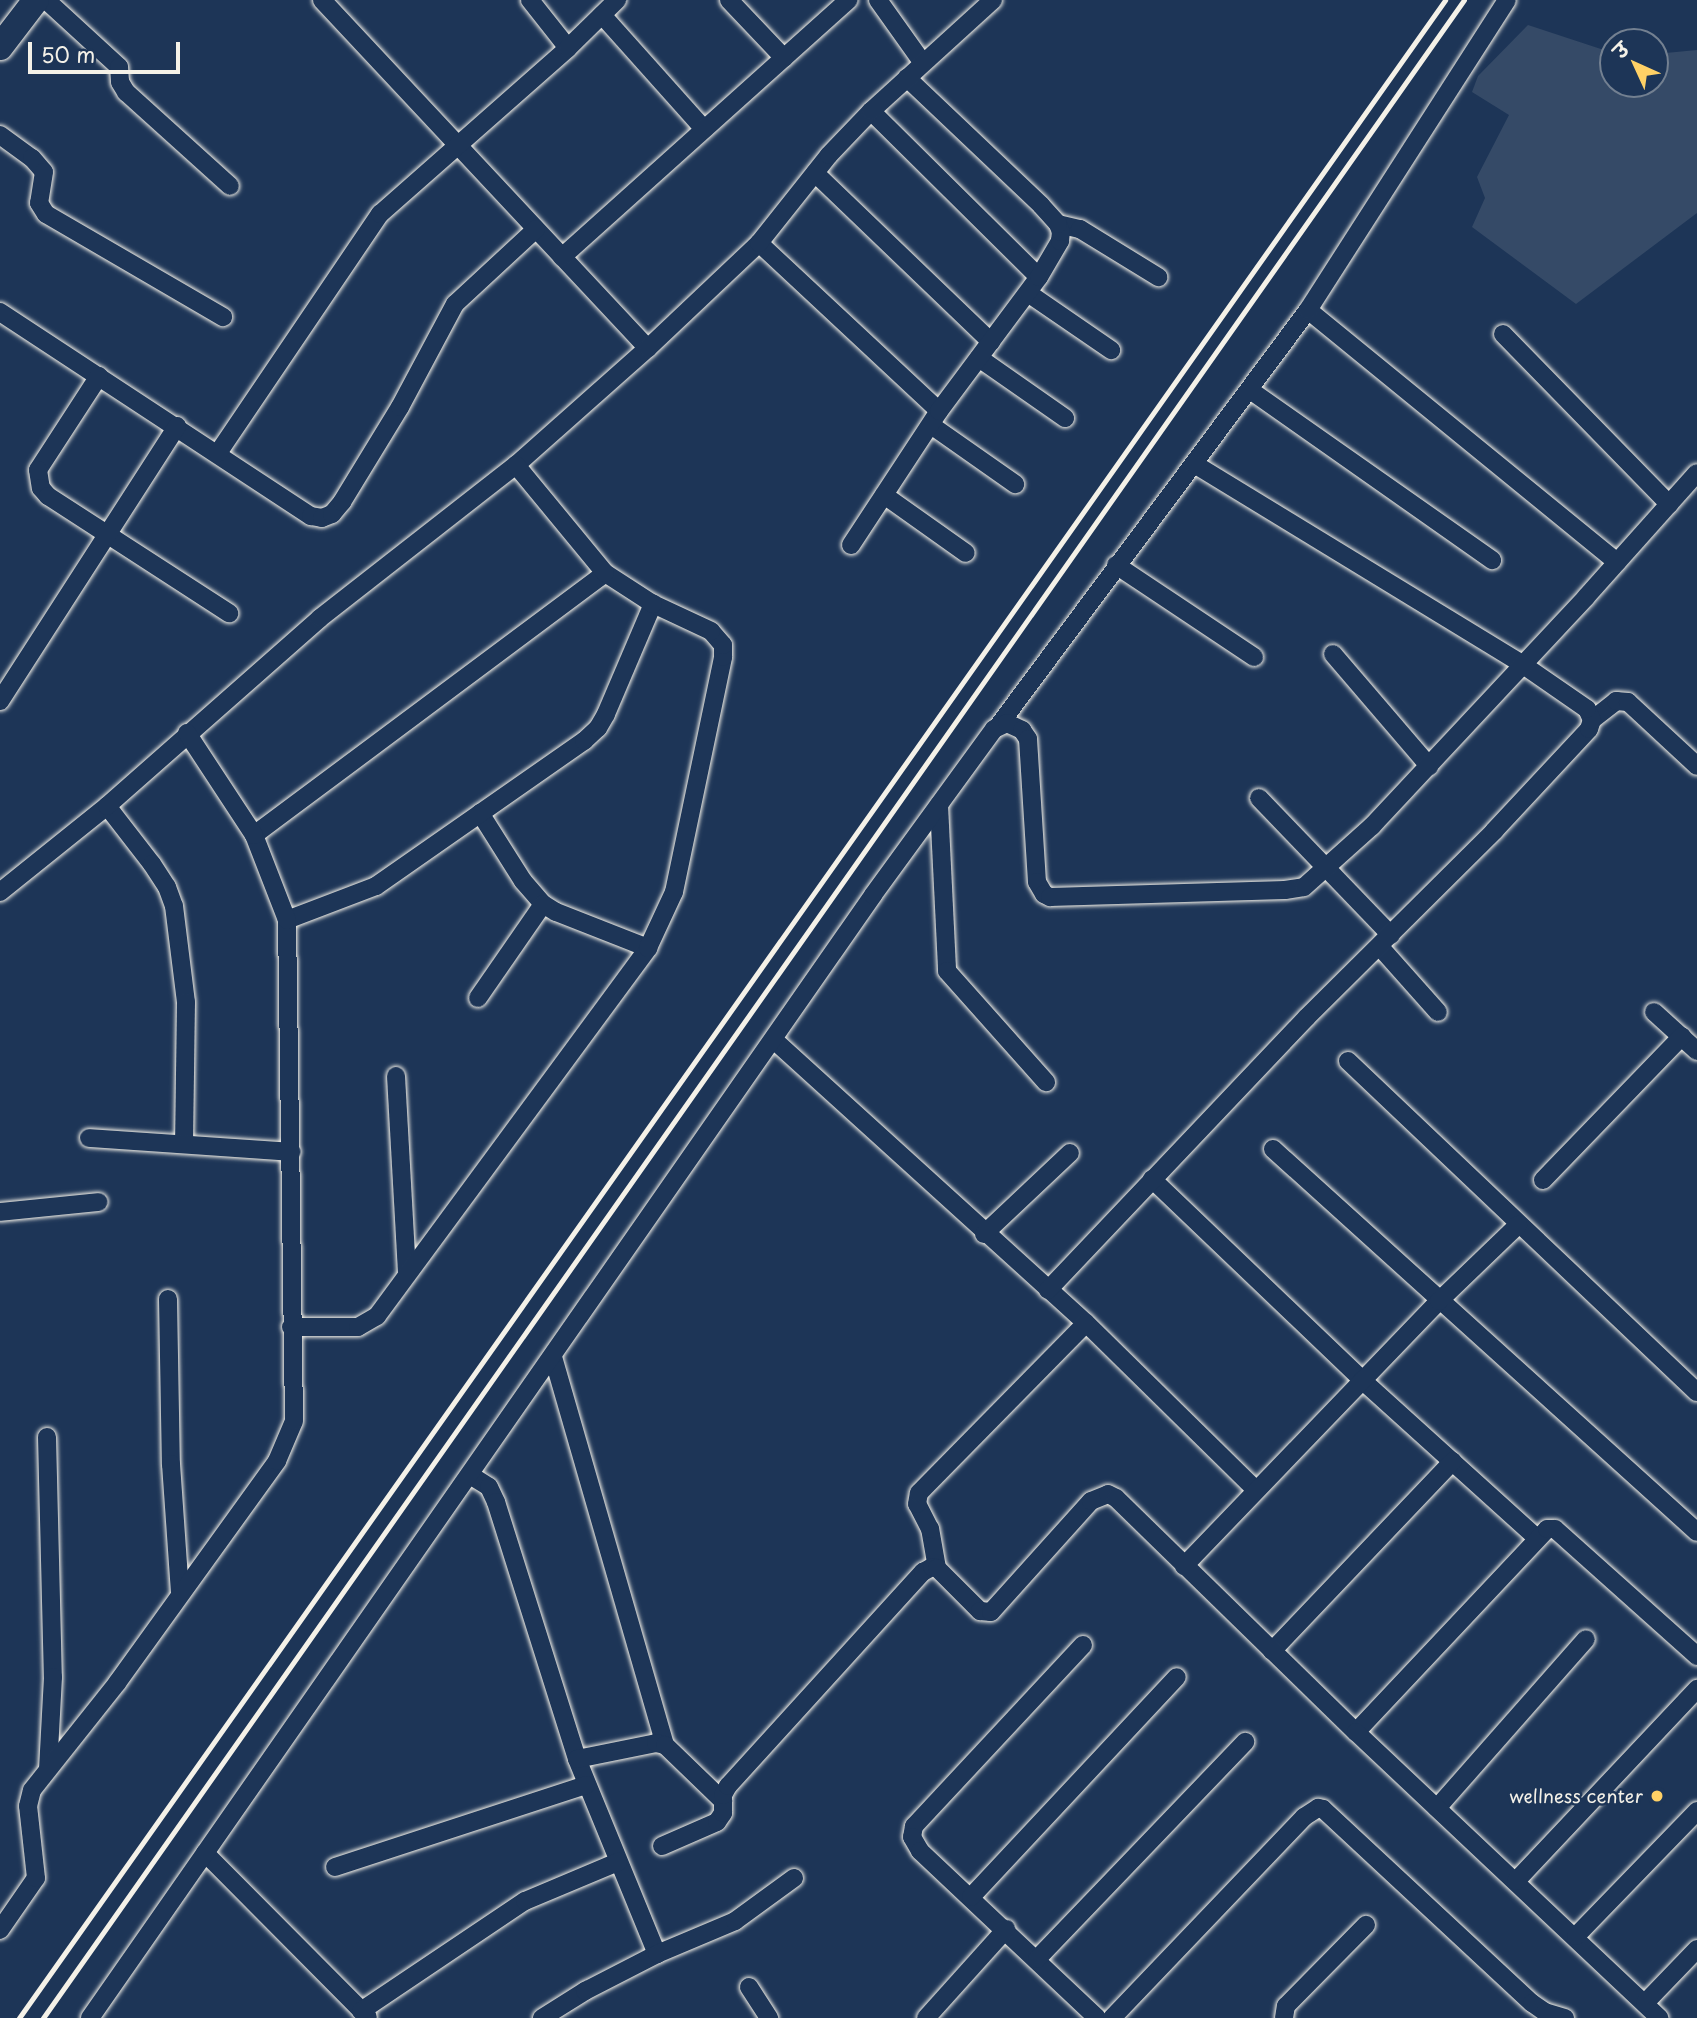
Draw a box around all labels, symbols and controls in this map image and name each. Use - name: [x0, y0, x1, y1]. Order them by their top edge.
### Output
- scale bar: [32, 28, 184, 72]
- north arrow: [1599, 28, 1669, 98]
- text: उ: [1606, 35, 1635, 64]
- text: 50 m: [41, 38, 95, 70]
- place label: wellness center: [1510, 1785, 1643, 1807]
- marker: wellness center: [1649, 1788, 1665, 1804]

